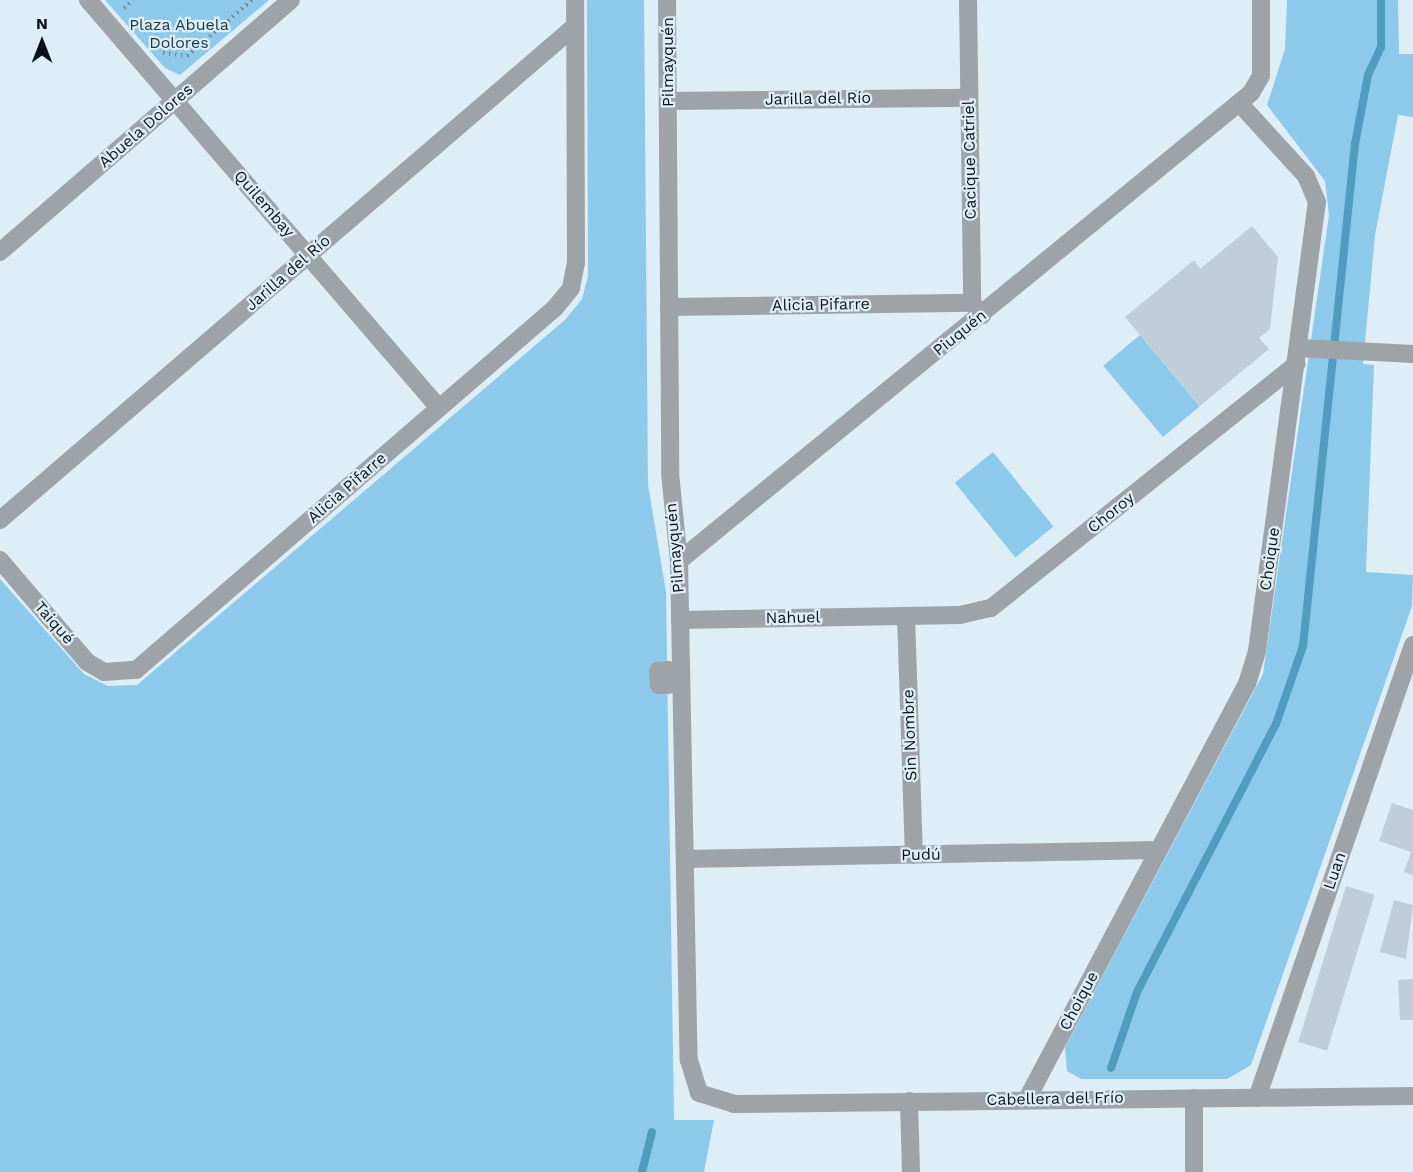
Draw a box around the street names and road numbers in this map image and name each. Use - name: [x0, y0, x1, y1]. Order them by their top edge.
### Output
- street label: Pilmayquén: [658, 17, 678, 107]
- street label: Abuela Dolores: [95, 80, 197, 172]
- street label: Jarilla del Río: [764, 88, 872, 110]
- street label: Cacique Catriel: [959, 100, 981, 220]
- street label: Quilembay: [230, 167, 298, 241]
- street label: Jarilla del Río: [241, 231, 335, 315]
- street label: Alicia Pifarre: [772, 295, 870, 315]
- street label: Piuquén: [930, 306, 990, 360]
- street label: Alicia Pifarre: [304, 448, 390, 528]
- street label: Choroy: [1084, 488, 1138, 538]
- street label: Pilmayquén: [662, 502, 688, 594]
- street label: Choique: [1256, 526, 1284, 592]
- street label: Taiqué: [30, 598, 78, 648]
- street label: Nahuel: [766, 608, 820, 628]
- street label: Sin Nombre: [899, 689, 921, 781]
- street label: Pudú: [901, 845, 941, 865]
- street label: Luan: [1320, 850, 1350, 892]
- street label: Choique: [1056, 968, 1102, 1034]
- street label: Cabellera del Frío: [986, 1088, 1124, 1110]

